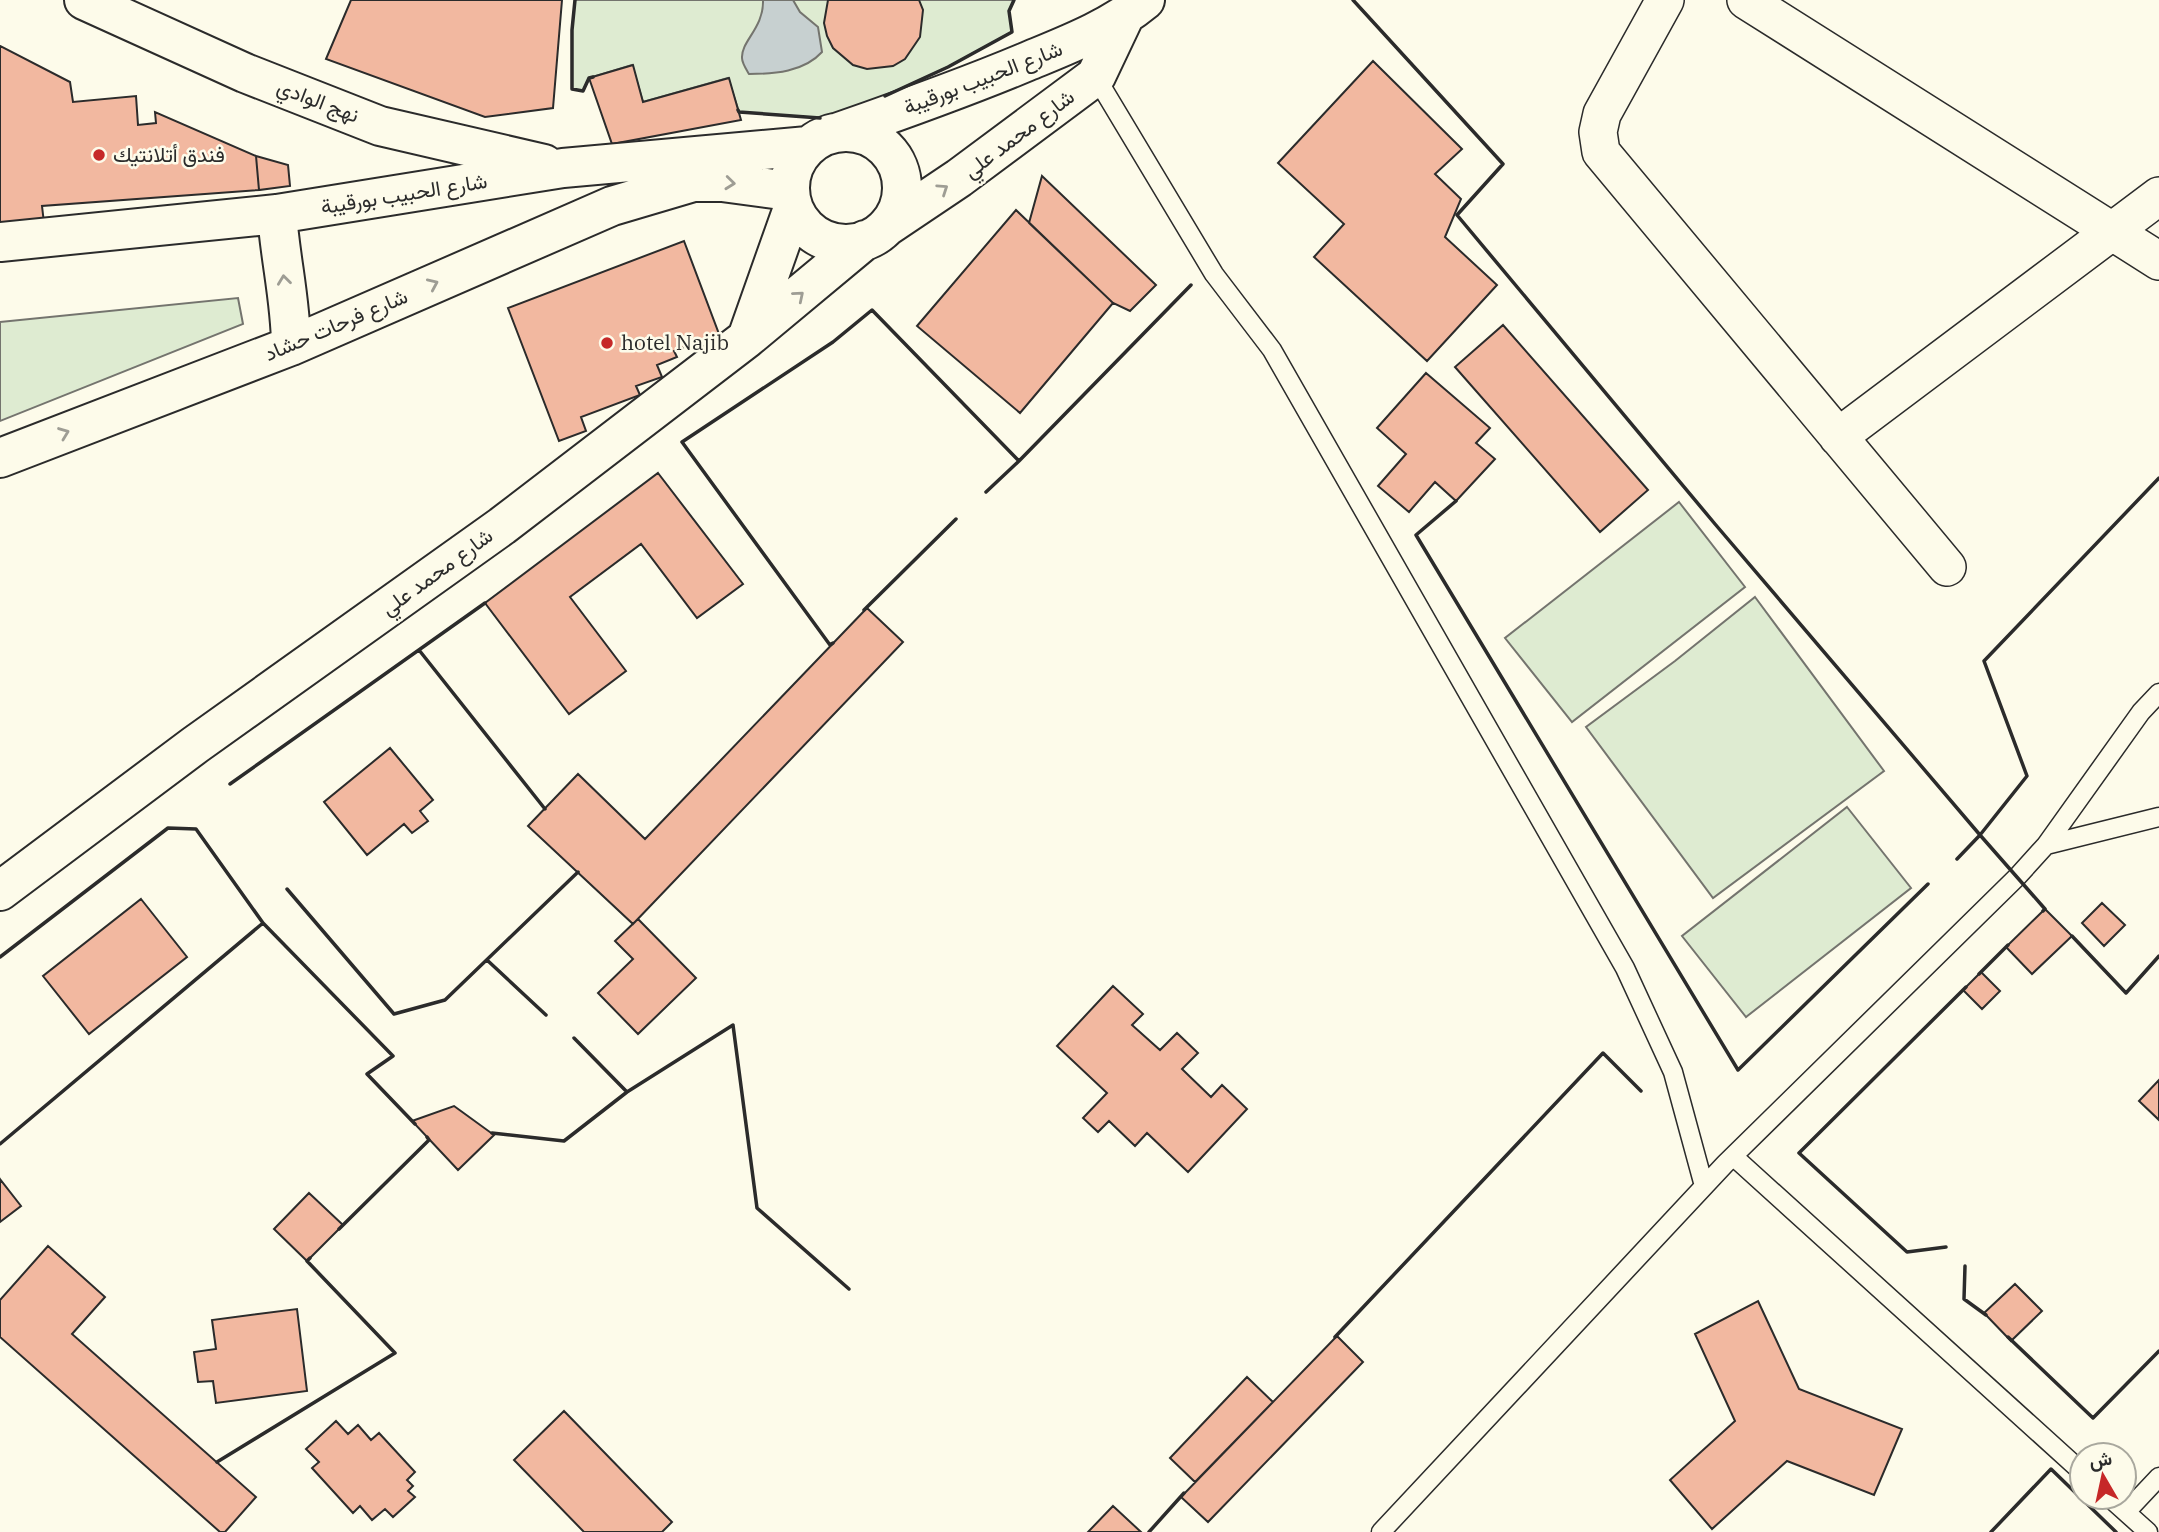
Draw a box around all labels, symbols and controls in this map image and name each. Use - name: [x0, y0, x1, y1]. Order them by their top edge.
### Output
- street label: شارع الحبيب بورقيبة: [899, 34, 1067, 121]
- street label: نهج الوادي: [272, 72, 363, 132]
- street label: شارع محمد علي: [957, 82, 1082, 187]
- place label: فندق أتلانتيك: [113, 140, 225, 168]
- marker: فندق أتلانتيك: [91, 147, 107, 163]
- street label: شارع الحبيب بورقيبة: [319, 166, 489, 221]
- one-way arrow: [724, 176, 736, 191]
- one-way arrow: [935, 185, 948, 197]
- one-way arrow: [277, 274, 292, 286]
- one-way arrow: [426, 278, 439, 292]
- street label: شارع فرحات حشاد: [260, 281, 412, 368]
- one-way arrow: [790, 292, 803, 304]
- place label: hotel Najib: [621, 328, 729, 356]
- marker: hotel Najib: [599, 335, 615, 351]
- one-way arrow: [57, 428, 69, 442]
- street label: شارع محمد علي: [375, 521, 500, 625]
- north arrow: [2068, 1441, 2138, 1511]
- text: ش: [2087, 1446, 2114, 1473]

